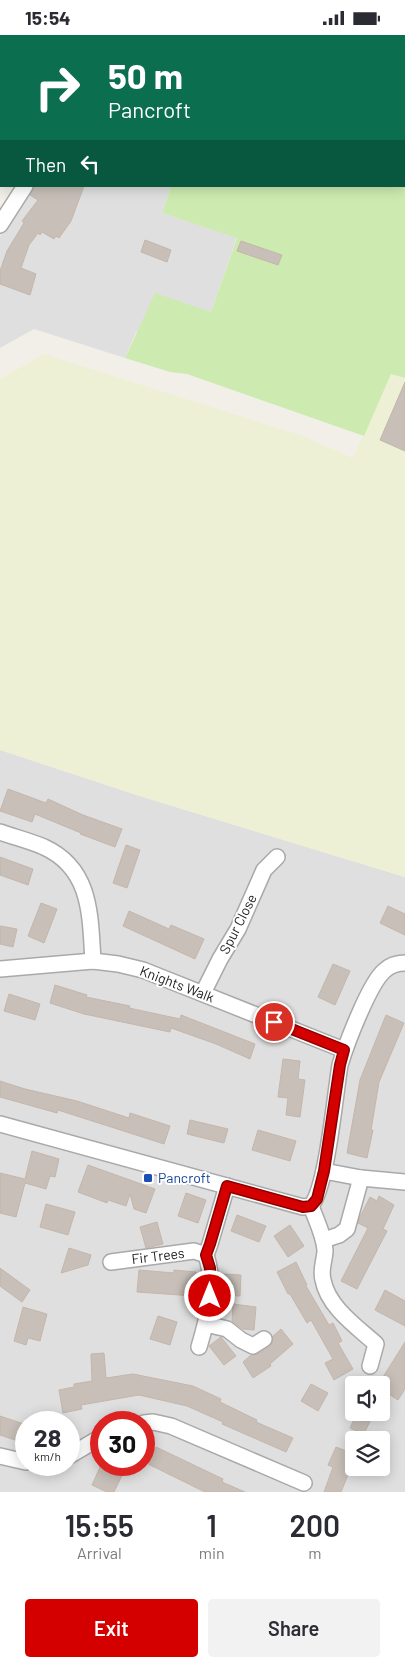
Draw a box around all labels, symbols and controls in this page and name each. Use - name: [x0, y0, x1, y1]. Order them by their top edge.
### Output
- text: 15:54: [25, 6, 71, 29]
- text: 50 m: [108, 54, 183, 96]
- icon: right: [25, 55, 90, 120]
- text: Pancroft: [108, 96, 191, 122]
- icon: left: [76, 150, 104, 178]
- text: Then: [25, 153, 66, 176]
- street label: Spur Close: [215, 891, 260, 957]
- street label: Knights Walk: [138, 962, 217, 1006]
- pin: [253, 1001, 295, 1043]
- icon: arrive: [260, 1008, 288, 1036]
- place label: Pancroft: [158, 1169, 211, 1186]
- marker: Pancroft: [142, 1172, 154, 1184]
- street label: Fir Trees: [130, 1244, 186, 1267]
- position arrow: [183, 1269, 235, 1321]
- map controls: [345, 1376, 390, 1476]
- button: sound: [345, 1376, 390, 1421]
- speed limit sign: 30: [90, 1411, 155, 1476]
- text: 28: [34, 1422, 61, 1452]
- button: layers: [345, 1431, 390, 1476]
- text: km/h: [34, 1449, 61, 1463]
- text: 15:55: [65, 1507, 134, 1543]
- text: 1: [206, 1507, 217, 1543]
- text: 200: [289, 1507, 340, 1543]
- text: Arrival: [77, 1543, 122, 1562]
- text: min: [199, 1543, 225, 1562]
- text: m: [308, 1543, 321, 1562]
- button: Exit: [25, 1599, 198, 1657]
- button: Share: [208, 1599, 380, 1657]

